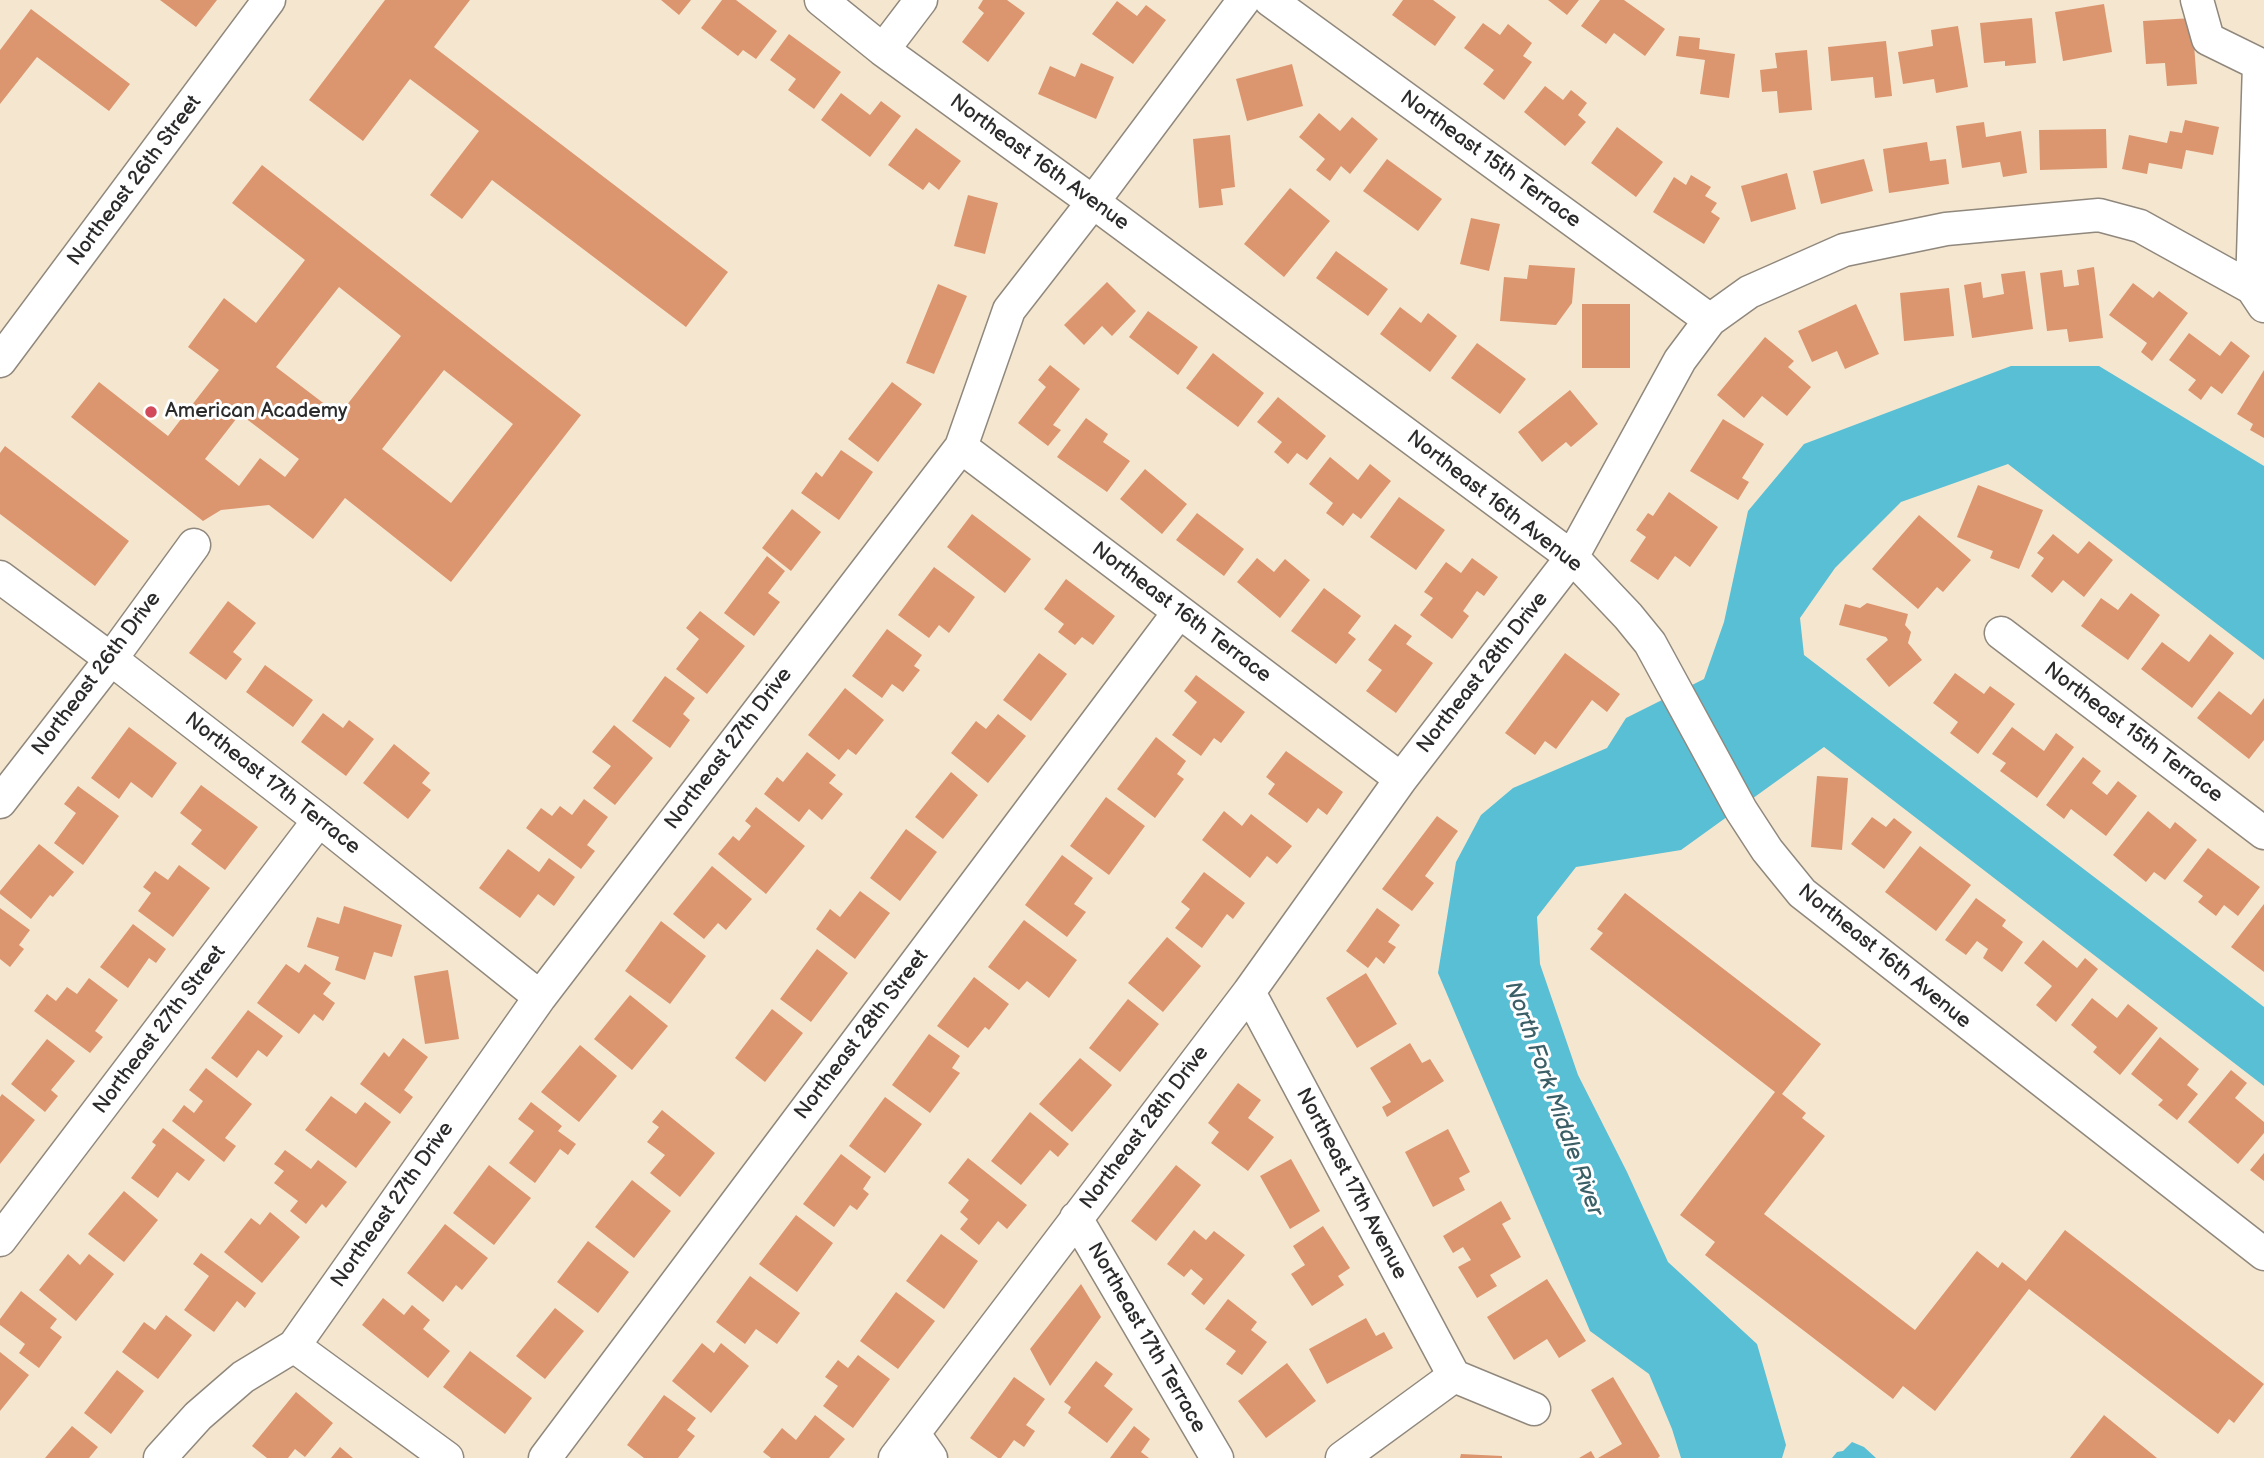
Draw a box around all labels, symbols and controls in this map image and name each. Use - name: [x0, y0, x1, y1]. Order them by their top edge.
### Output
- street label: Northeast 15th Terrace: [1395, 86, 1585, 234]
- street label: Northeast 16th Avenue: [944, 89, 1134, 237]
- street label: Northeast 26th Street: [63, 91, 207, 271]
- place label: American Academy: [165, 399, 348, 425]
- marker: American Academy: [143, 404, 159, 420]
- street label: Northeast 16th Avenue: [1401, 426, 1587, 578]
- street label: Northeast 16th Terrace: [1086, 537, 1276, 689]
- street label: Northeast 26th Drive: [27, 587, 167, 761]
- street label: Northeast 28th Drive: [1412, 587, 1554, 759]
- street label: Northeast 15th Terrace: [2039, 658, 2227, 808]
- street label: Northeast 27th Drive: [660, 663, 798, 835]
- street label: Northeast 17th Terrace: [179, 708, 365, 860]
- street label: Northeast 16th Avenue: [1792, 879, 1976, 1035]
- street label: Northeast 27th Street: [88, 941, 232, 1119]
- street label: Northeast 28th Street: [790, 945, 934, 1125]
- water label: North Fork Middle River: [1498, 978, 1608, 1220]
- street label: Northeast 28th Drive: [1075, 1041, 1215, 1215]
- street label: Northeast 17th Avenue: [1290, 1084, 1412, 1284]
- street label: Northeast 27th Drive: [326, 1117, 460, 1293]
- street label: Northeast 17th Terrace: [1081, 1238, 1211, 1438]

